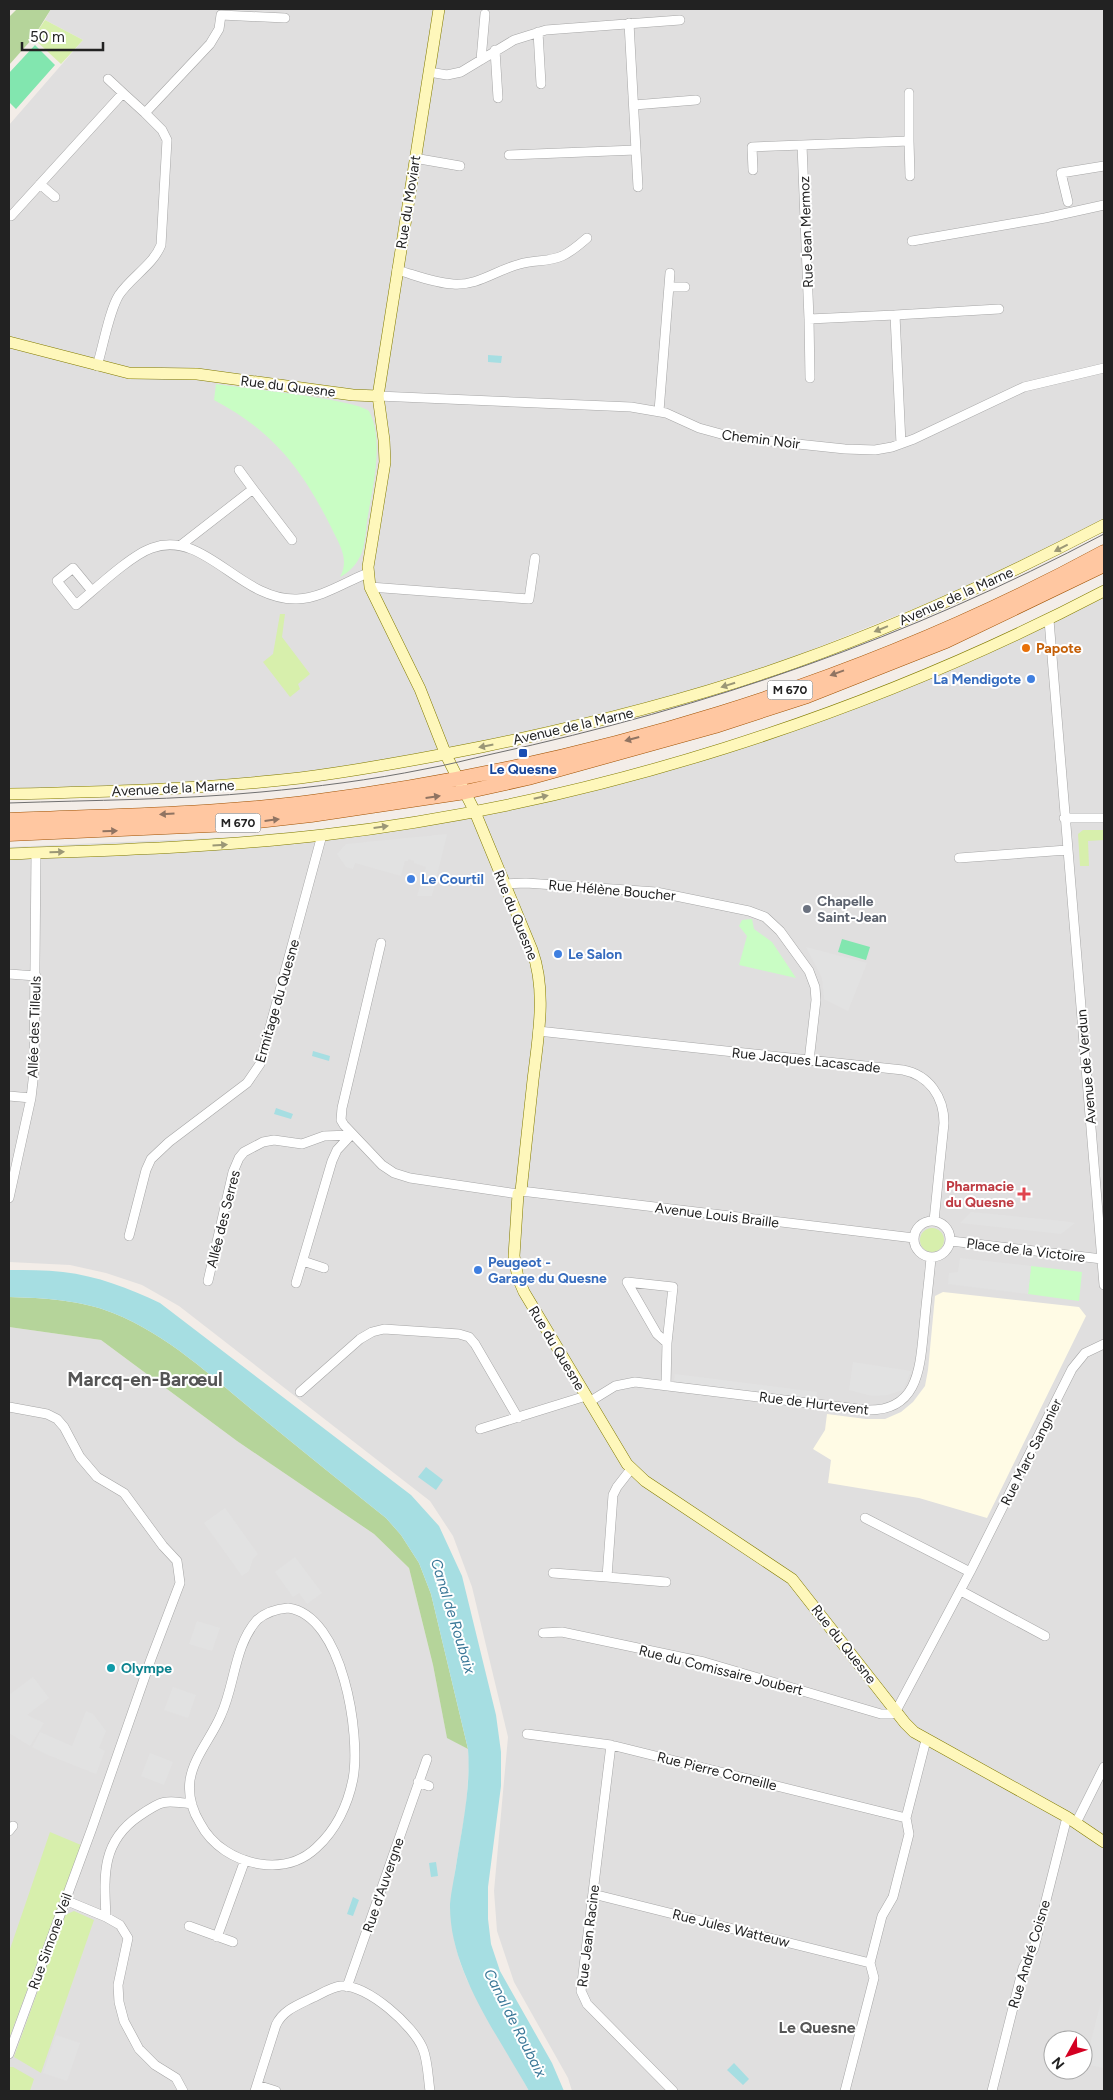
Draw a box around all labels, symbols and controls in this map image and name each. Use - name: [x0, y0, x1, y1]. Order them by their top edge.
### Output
- scale bar: [22, 20, 104, 52]
- text: 50 m: [30, 28, 65, 46]
- street label: Rue du Moviart: [393, 154, 424, 250]
- street label: Rue Jean Mermoz: [796, 176, 817, 288]
- street label: Rue du Quesne: [240, 372, 337, 401]
- street label: Chemin Noir: [721, 426, 801, 453]
- one-way arrow: [1054, 544, 1068, 552]
- street label: Avenue de la Marne: [897, 564, 1016, 629]
- one-way arrow: [874, 625, 888, 633]
- place label: Papote: [1036, 640, 1082, 657]
- marker: Papote: [1020, 642, 1032, 654]
- one-way arrow: [829, 669, 844, 677]
- place label: La Mendigote: [933, 671, 1021, 688]
- marker: La Mendigote: [1025, 673, 1037, 685]
- road number: M 670: [768, 680, 812, 700]
- one-way arrow: [721, 681, 736, 689]
- street label: Avenue de la Marne: [511, 704, 635, 749]
- one-way arrow: [625, 735, 640, 743]
- one-way arrow: [478, 742, 494, 750]
- marker: Le Quesne: [517, 747, 529, 759]
- place label: Le Quesne: [489, 761, 557, 778]
- street label: Avenue de la Marne: [111, 777, 235, 800]
- one-way arrow: [425, 793, 441, 801]
- one-way arrow: [533, 793, 548, 801]
- one-way arrow: [158, 810, 174, 818]
- road number: M 670: [216, 814, 260, 832]
- one-way arrow: [264, 816, 280, 824]
- one-way arrow: [374, 823, 390, 831]
- one-way arrow: [102, 826, 118, 834]
- one-way arrow: [212, 841, 228, 849]
- one-way arrow: [50, 848, 66, 856]
- street label: Rue du Quesne: [490, 868, 541, 963]
- place label: Le Courtil: [421, 871, 484, 888]
- marker: Le Courtil: [405, 873, 417, 885]
- street label: Rue Hélène Boucher: [548, 876, 677, 905]
- place label: Chapelle Saint-Jean: [817, 893, 887, 926]
- marker: Chapelle Saint-Jean: [801, 903, 813, 915]
- street label: Ermitage du Quesne: [252, 937, 303, 1065]
- place label: Le Salon: [568, 946, 622, 963]
- marker: Le Salon: [552, 948, 564, 960]
- street label: Allée des Tilleuls: [24, 976, 45, 1079]
- street label: Avenue de Verdun: [1073, 1009, 1100, 1125]
- street label: Rue Jacques Lacascade: [731, 1044, 881, 1077]
- street label: Allée des Serres: [203, 1168, 244, 1270]
- place label: Pharmacie du Quesne: [945, 1178, 1014, 1211]
- marker: Pharmacie du Quesne: [1018, 1188, 1030, 1200]
- street label: Avenue Louis Braille: [654, 1199, 780, 1232]
- street label: Place de la Victoire: [966, 1235, 1087, 1266]
- place label: Peugeot - Garage du Quesne: [488, 1254, 607, 1287]
- marker: Peugeot - Garage du Quesne: [472, 1264, 484, 1276]
- street label: Rue du Quesne: [525, 1303, 589, 1394]
- district label: Marcq-en-Barœul: [67, 1368, 223, 1391]
- street label: Rue de Hurtevent: [758, 1388, 870, 1419]
- street label: Rue Marc Sangnier: [997, 1396, 1066, 1508]
- water label: Canal de Roubaix: [427, 1556, 479, 1677]
- street label: Rue du Quesne: [808, 1601, 880, 1687]
- street label: Rue du Comissaire Joubert: [637, 1642, 805, 1699]
- place label: Olympe: [121, 1660, 172, 1677]
- marker: Olympe: [105, 1662, 117, 1674]
- street label: Rue Pierre Corneille: [655, 1748, 779, 1795]
- street label: Rue d'Auvergne: [359, 1835, 408, 1935]
- street label: Rue Jean Racine: [574, 1883, 603, 1988]
- street label: Rue Simone Veil: [25, 1891, 76, 1992]
- street label: Rue André Coisne: [1005, 1898, 1054, 2010]
- street label: Rue Jules Watteuw: [670, 1906, 791, 1951]
- water label: Canal de Roubaix: [480, 1966, 550, 2081]
- district label: Le Quesne: [778, 2018, 856, 2037]
- north arrow: [1043, 2030, 1093, 2080]
- text: N: [1048, 2053, 1068, 2073]

